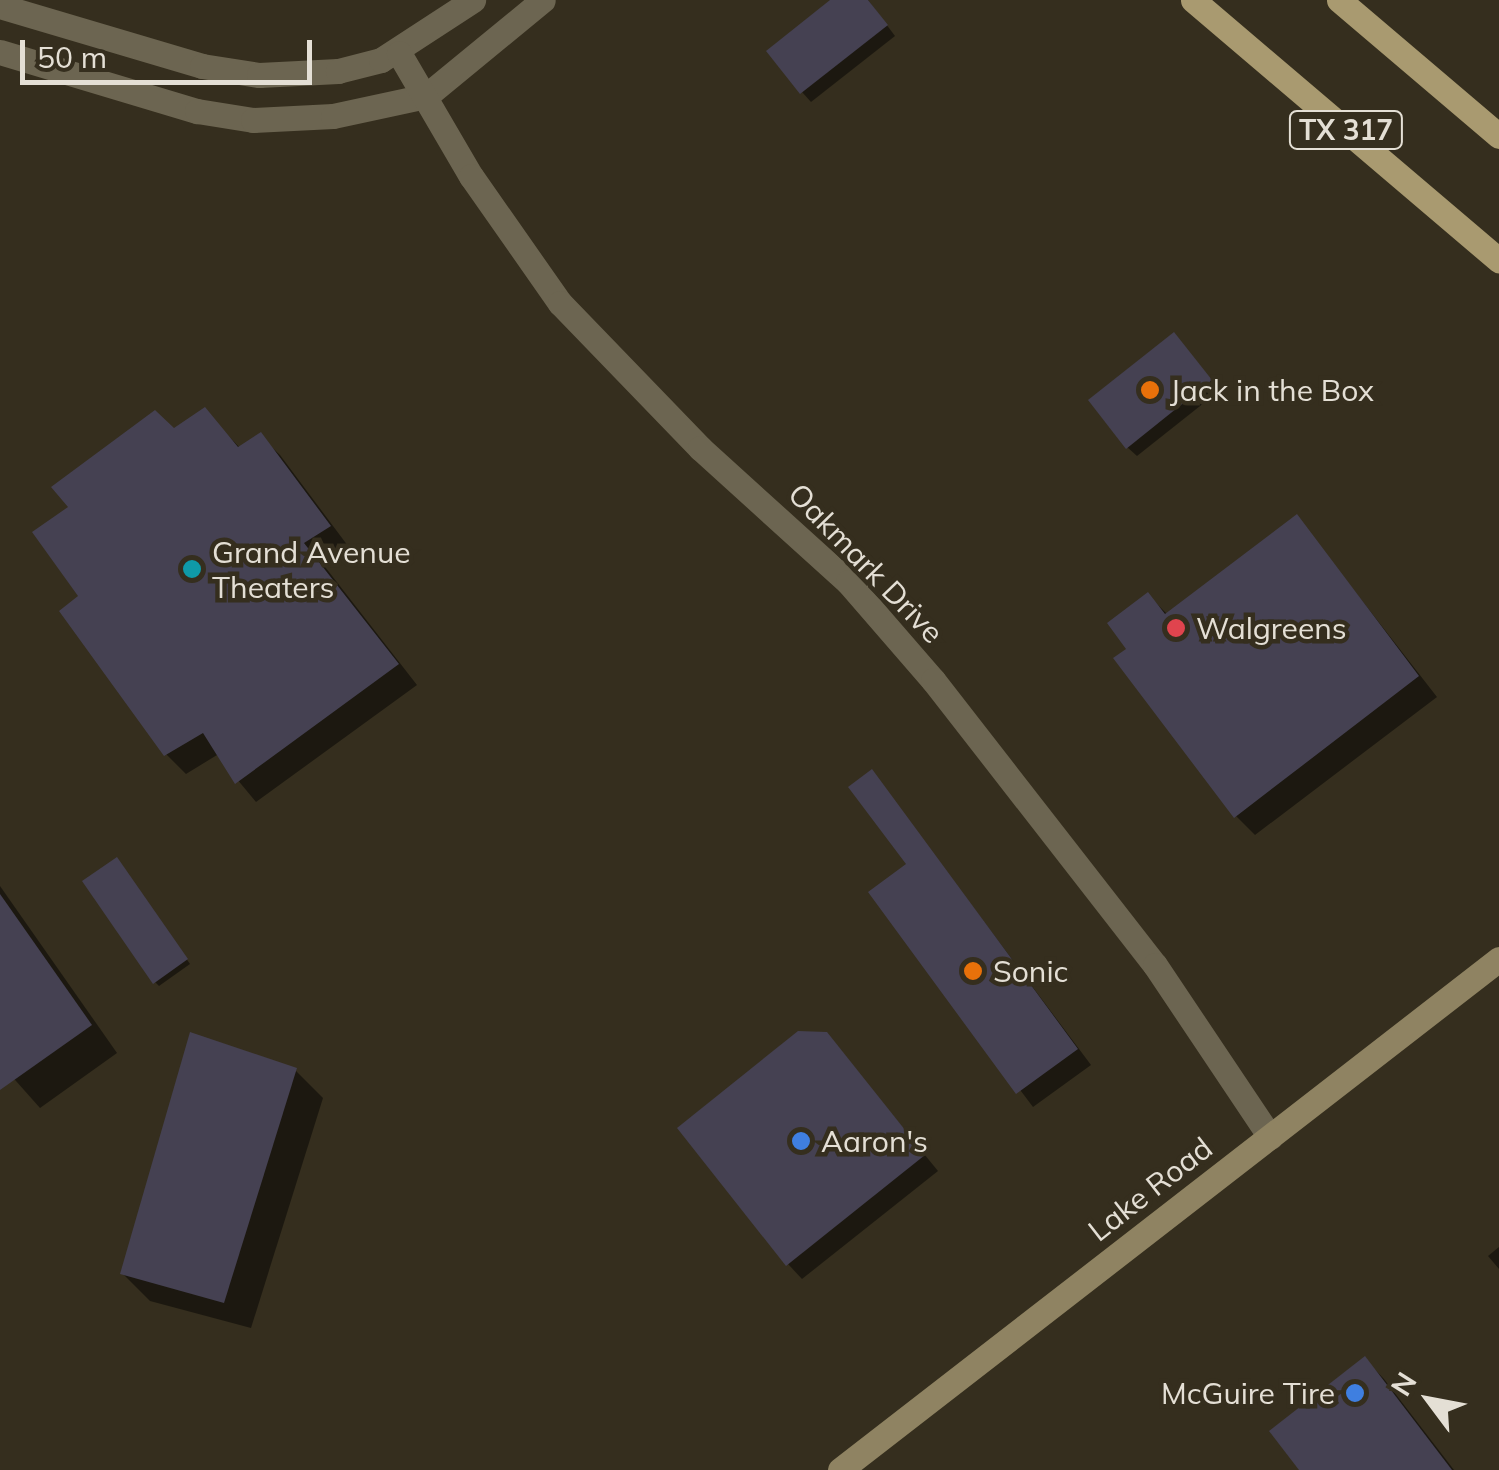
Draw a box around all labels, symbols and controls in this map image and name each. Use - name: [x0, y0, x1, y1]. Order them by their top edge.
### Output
- scale bar: [25, 20, 318, 82]
- text: 50 m: [37, 38, 107, 76]
- road number: TX 317: [1288, 107, 1404, 153]
- place label: Jack in the Box: [1170, 372, 1374, 408]
- marker: Jack in the Box: [1139, 379, 1161, 401]
- street label: Oakmark Drive: [781, 476, 951, 650]
- place label: Grand Avenue Theaters: [212, 534, 411, 604]
- marker: Grand Avenue Theaters: [181, 558, 203, 580]
- place label: Walgreens: [1196, 610, 1347, 646]
- marker: Walgreens: [1165, 617, 1187, 639]
- place label: Sonic: [993, 953, 1068, 989]
- marker: Sonic: [962, 960, 984, 982]
- place label: Aaron's: [821, 1123, 928, 1159]
- marker: Aaron's: [790, 1130, 812, 1152]
- street label: Lake Road: [1081, 1130, 1219, 1248]
- north arrow: [1379, 1350, 1479, 1450]
- text: N: [1383, 1366, 1424, 1402]
- place label: McGuire Tire: [1161, 1375, 1335, 1411]
- marker: McGuire Tire: [1344, 1382, 1366, 1404]

